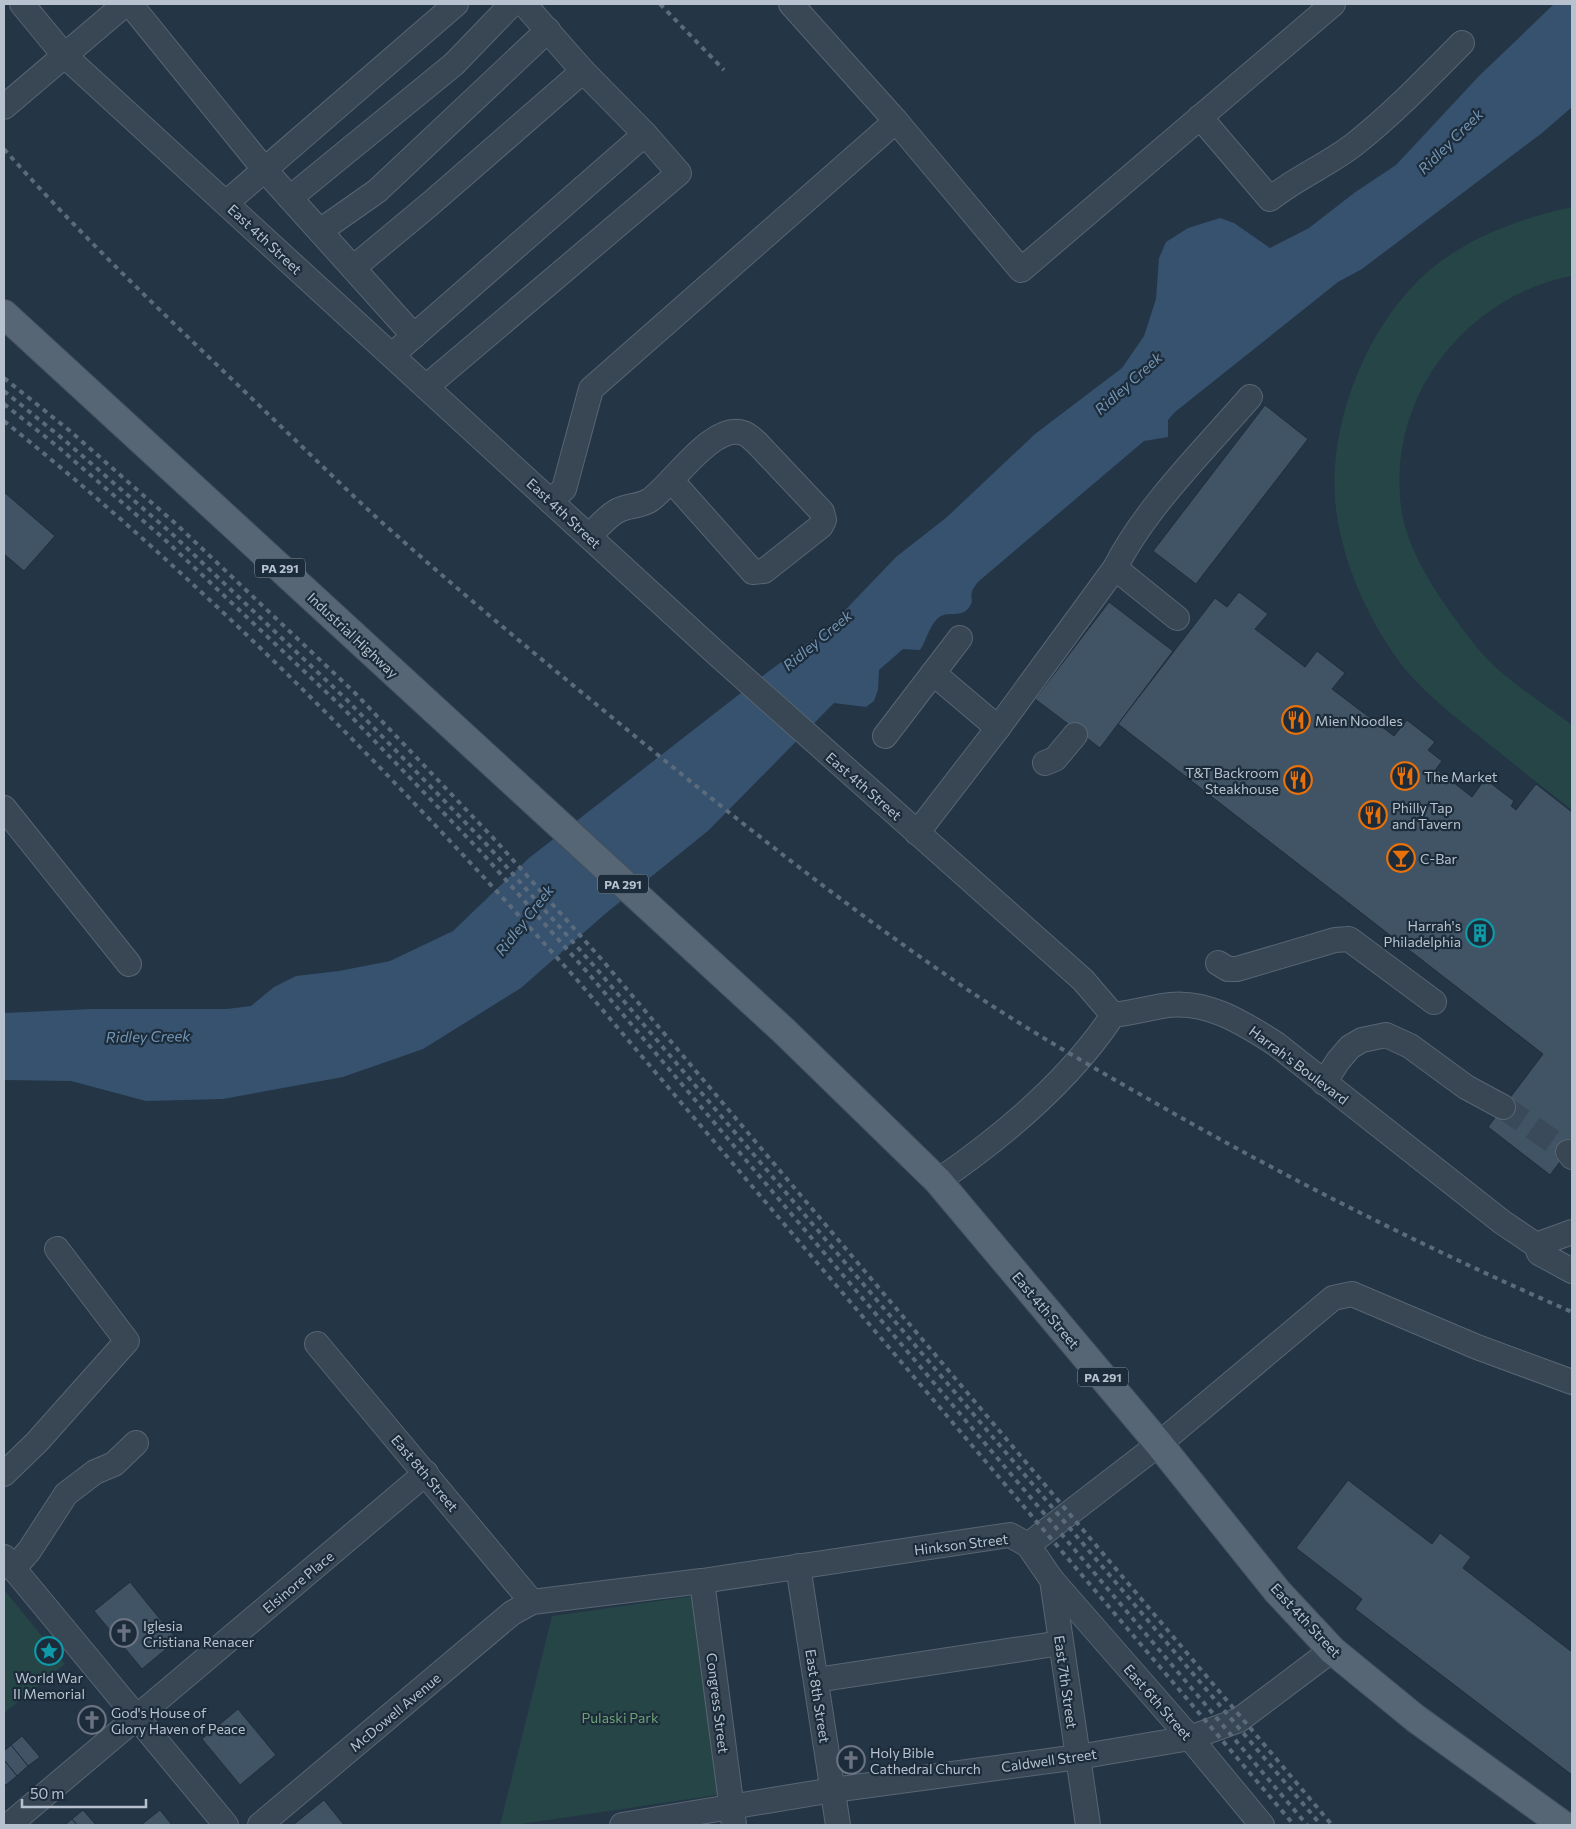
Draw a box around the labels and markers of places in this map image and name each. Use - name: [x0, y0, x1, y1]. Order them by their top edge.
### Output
- restaurant icon: Mien Noodles: [1281, 705, 1311, 735]
- place label: Mien Noodles: [1315, 712, 1403, 729]
- restaurant icon: The Market: [1390, 761, 1420, 791]
- place label: T&T Backroom Steakhouse: [1185, 764, 1279, 797]
- restaurant icon: T&T Backroom Steakhouse: [1283, 765, 1313, 795]
- place label: The Market: [1424, 768, 1498, 785]
- place label: Philly Tap and Tavern: [1392, 799, 1461, 832]
- restaurant icon: Philly Tap and Tavern: [1358, 800, 1388, 830]
- bar icon: C-Bar: [1386, 843, 1416, 873]
- place label: C-Bar: [1420, 850, 1458, 867]
- place label: Harrah's Philadelphia: [1383, 917, 1461, 950]
- building icon: Harrah's Philadelphia: [1465, 918, 1495, 948]
- place label: Iglesia Cristiana Renacer: [143, 1617, 255, 1650]
- church icon: Iglesia Cristiana Renacer: [109, 1618, 139, 1648]
- place icon: World War II Memorial: [34, 1636, 64, 1666]
- place label: World War II Memorial: [13, 1669, 85, 1702]
- place label: God's House of Glory Haven of Peace: [111, 1704, 245, 1737]
- church icon: God's House of Glory Haven of Peace: [77, 1705, 107, 1735]
- place label: Holy Bible Cathedral Church: [870, 1744, 981, 1777]
- church icon: Holy Bible Cathedral Church: [836, 1745, 866, 1775]

